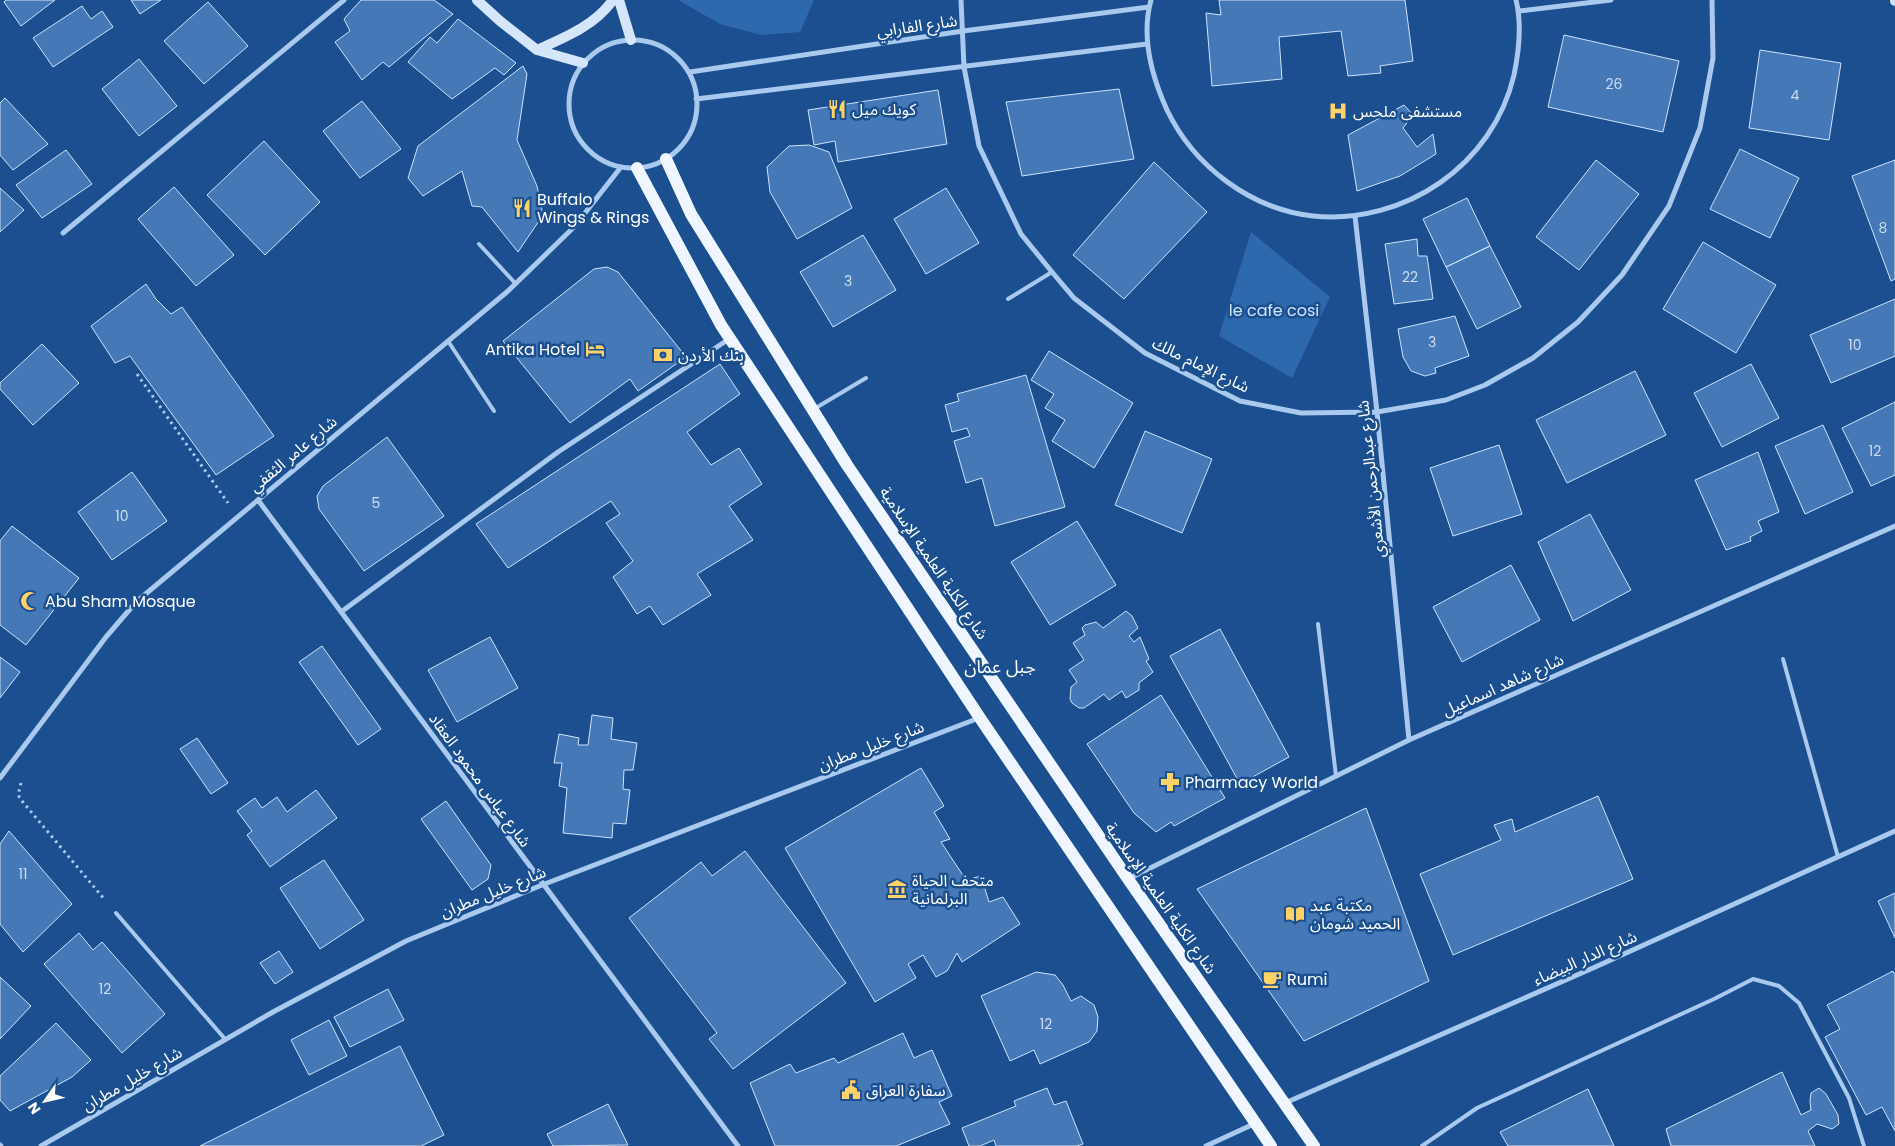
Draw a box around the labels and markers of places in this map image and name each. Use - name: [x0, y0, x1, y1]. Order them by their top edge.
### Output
- restaurant icon: كويك ميل: [826, 98, 848, 120]
- place label: كويك ميل: [852, 98, 916, 121]
- hospital icon: مستشفى ملحس: [1327, 100, 1349, 122]
- place label: مستشفى ملحس: [1353, 100, 1462, 123]
- place label: Buffalo Wings & Rings: [537, 188, 649, 229]
- restaurant icon: Buffalo Wings & Rings: [511, 197, 533, 219]
- place label: Antika Hotel: [485, 338, 580, 361]
- hotel icon: Antika Hotel: [584, 338, 606, 360]
- bank icon: بنك الأردن: [652, 344, 674, 366]
- place label: بنك الأردن: [678, 344, 744, 367]
- mosque icon: Abu Sham Mosque: [19, 590, 41, 612]
- place label: Abu Sham Mosque: [45, 590, 196, 613]
- pharmacy icon: Pharmacy World: [1159, 771, 1181, 793]
- place label: Pharmacy World: [1185, 771, 1318, 794]
- place label: متحف الحياة البرلمانية: [912, 869, 994, 910]
- museum icon: متحف الحياة البرلمانية: [886, 878, 908, 900]
- place label: مكتبة عبد الحميد شومان: [1310, 894, 1400, 935]
- library icon: مكتبة عبد الحميد شومان: [1284, 903, 1306, 925]
- cafe icon: Rumi: [1261, 968, 1283, 990]
- place label: Rumi: [1287, 968, 1327, 991]
- public building icon: سفارة العراق: [840, 1079, 862, 1101]
- place label: سفارة العراق: [866, 1079, 946, 1102]

